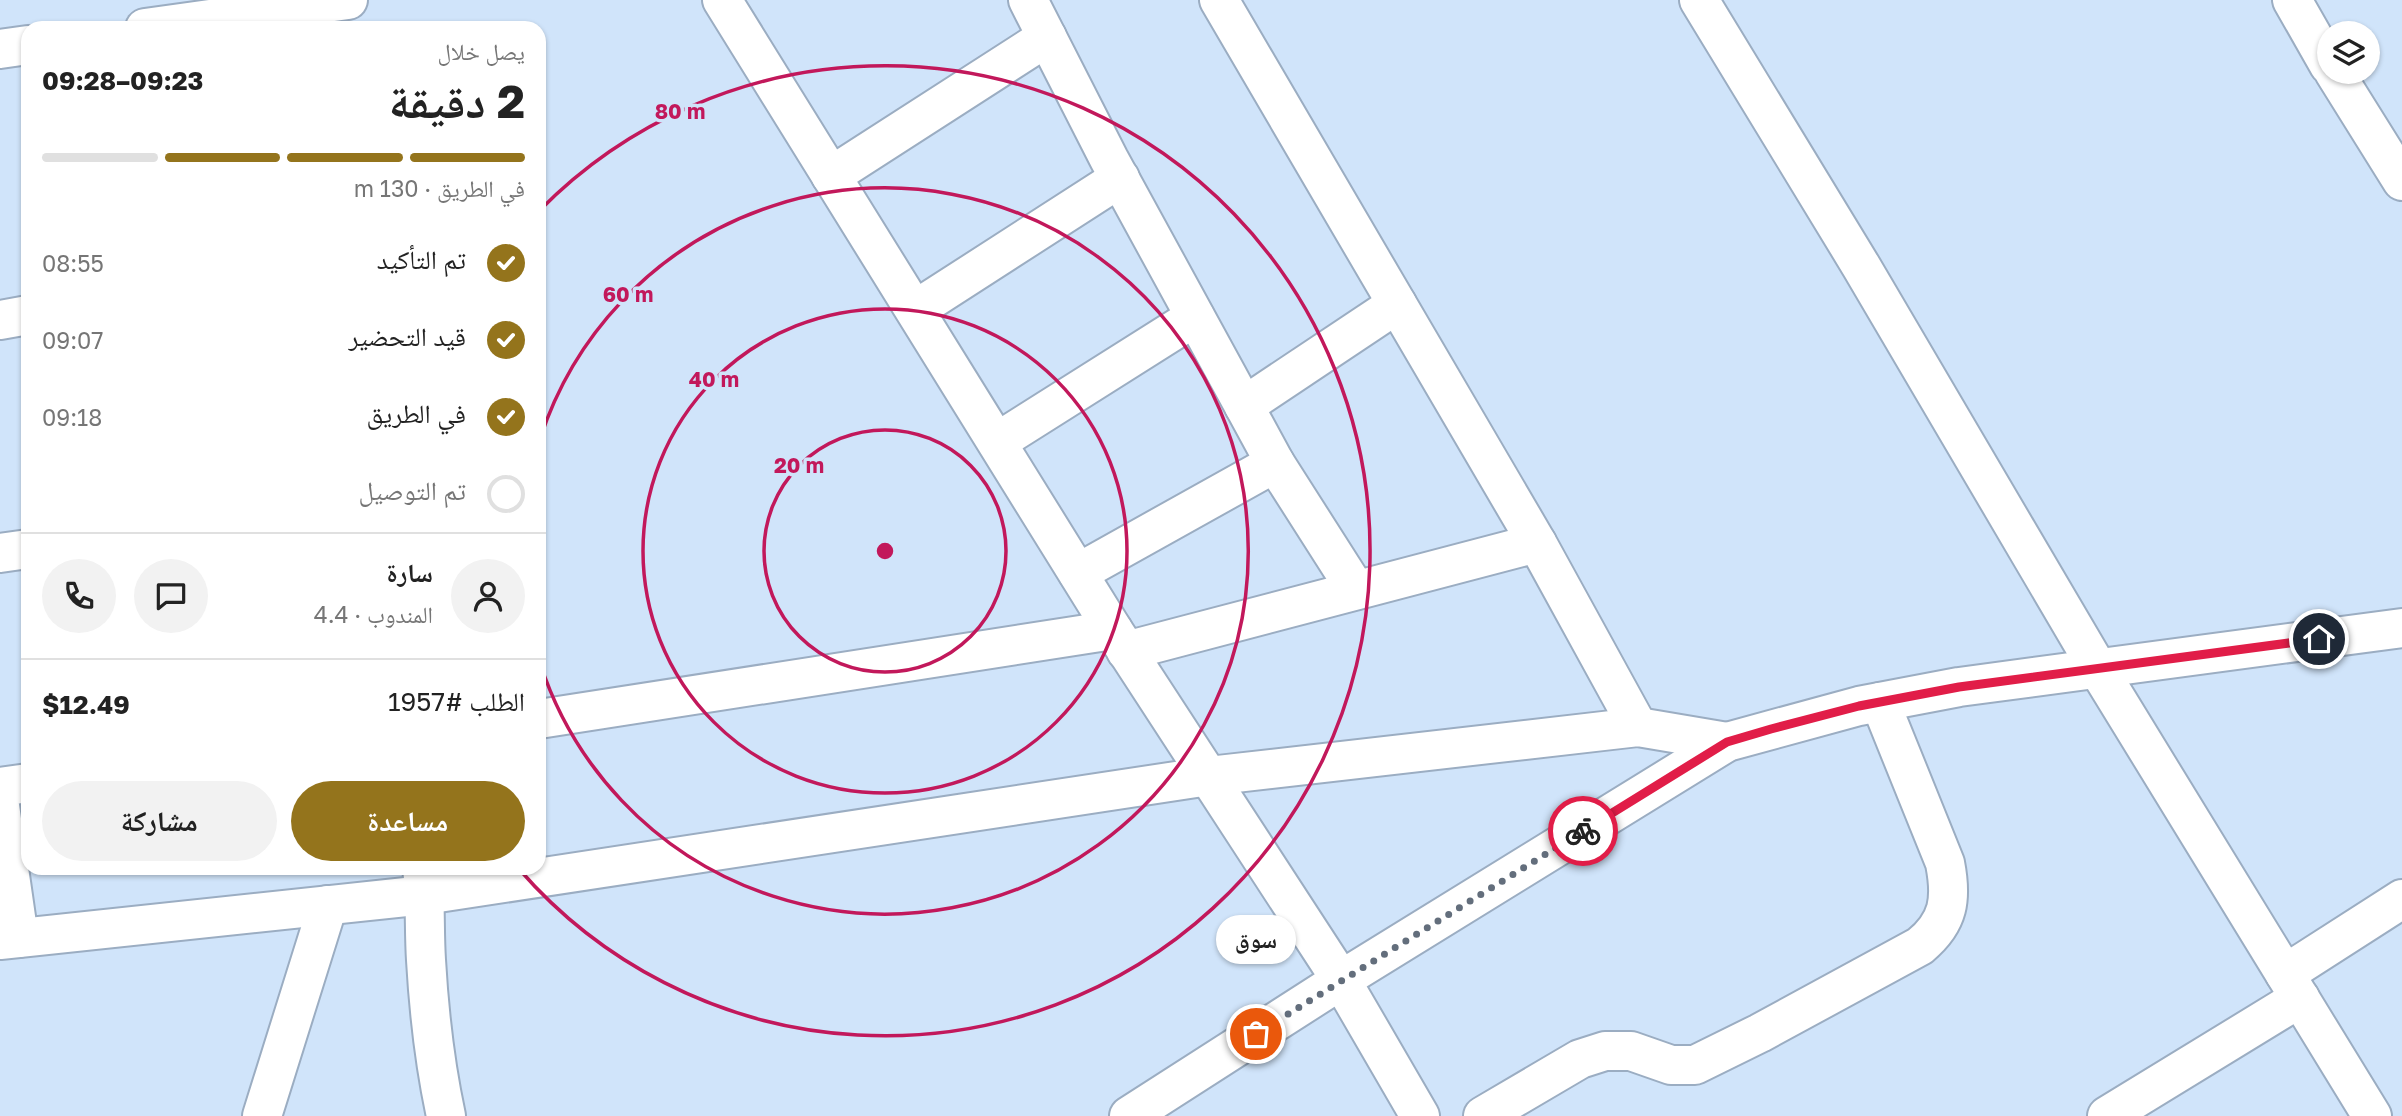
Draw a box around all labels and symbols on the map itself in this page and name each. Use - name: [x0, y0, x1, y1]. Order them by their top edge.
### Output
- text: 80 m: [655, 98, 705, 124]
- text: 60 m: [603, 281, 653, 307]
- text: 40 m: [689, 366, 739, 392]
- text: 20 m: [774, 452, 824, 478]
- centre of rings: [873, 539, 897, 563]
- pin: [2289, 609, 2349, 669]
- courier: [1548, 796, 1618, 866]
- callout: سوق: [1216, 915, 1296, 964]
- pin: [1226, 1004, 1286, 1064]

